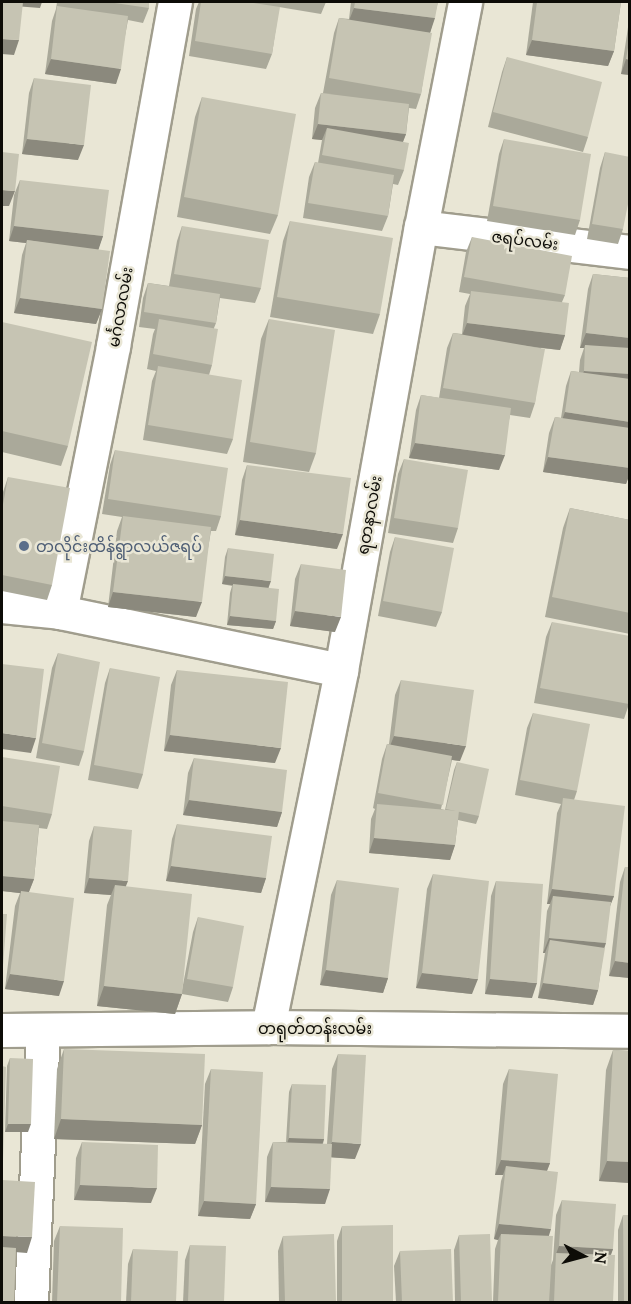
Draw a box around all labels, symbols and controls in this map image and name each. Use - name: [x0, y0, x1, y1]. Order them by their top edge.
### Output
- street label: ဇရပ်လမ်း: [491, 226, 559, 254]
- street label: မင်္ဂလာလမ်း: [103, 265, 137, 349]
- street label: ရတနာလမ်း: [353, 474, 385, 556]
- place label: တလိုင်းထိန်ရွာလယ်ဇရပ်: [36, 536, 202, 556]
- marker: တလိုင်းထိန်ရွာလယ်ဇရပ်: [17, 539, 31, 553]
- street label: တရုတ်တန်းလမ်း: [258, 1018, 372, 1038]
- north arrow: [553, 1226, 613, 1286]
- text: N: [590, 1251, 611, 1265]

